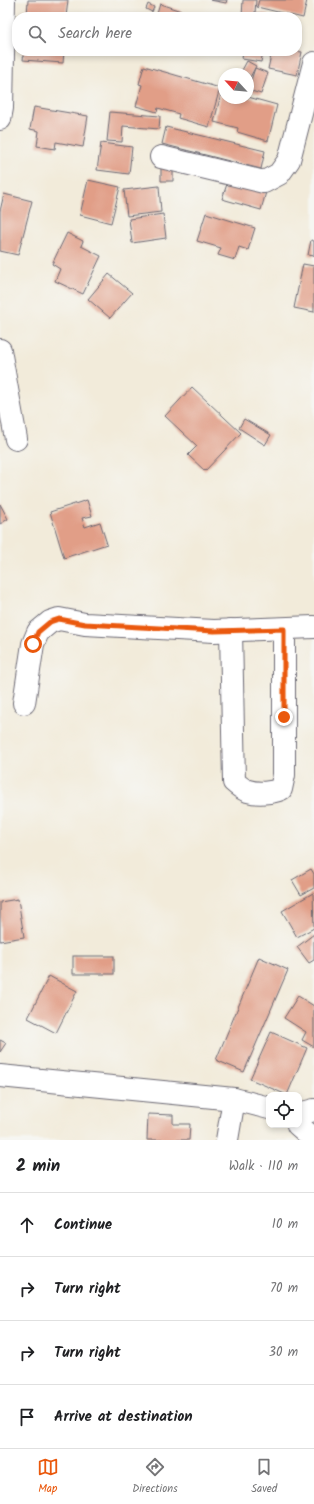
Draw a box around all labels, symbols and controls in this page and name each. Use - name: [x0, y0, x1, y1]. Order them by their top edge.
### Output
- search box: [12, 12, 302, 56]
- text: Search here: [58, 22, 132, 46]
- icon: search: [26, 23, 48, 45]
- north arrow: [218, 68, 254, 104]
- route start: [24, 635, 42, 653]
- route end: [275, 708, 293, 726]
- map controls: [266, 1092, 302, 1128]
- button: locate: [266, 1092, 302, 1128]
- text: 2 min: [16, 1153, 60, 1180]
- text: Walk · 110 m: [229, 1156, 298, 1177]
- text: Continue: [54, 1213, 112, 1237]
- icon: ahead: [16, 1214, 38, 1236]
- text: 10 m: [272, 1214, 298, 1235]
- text: Turn right: [54, 1277, 121, 1301]
- icon: right: [16, 1278, 38, 1300]
- text: 70 m: [270, 1278, 298, 1299]
- text: Turn right: [54, 1341, 121, 1365]
- icon: right: [16, 1342, 38, 1364]
- text: 30 m: [269, 1342, 298, 1363]
- text: Arrive at destination: [54, 1405, 193, 1429]
- icon: arrive: [16, 1406, 38, 1428]
- tab: Map: [37, 1456, 59, 1498]
- tab: Directions: [132, 1456, 178, 1498]
- tab: Saved: [251, 1456, 277, 1498]

